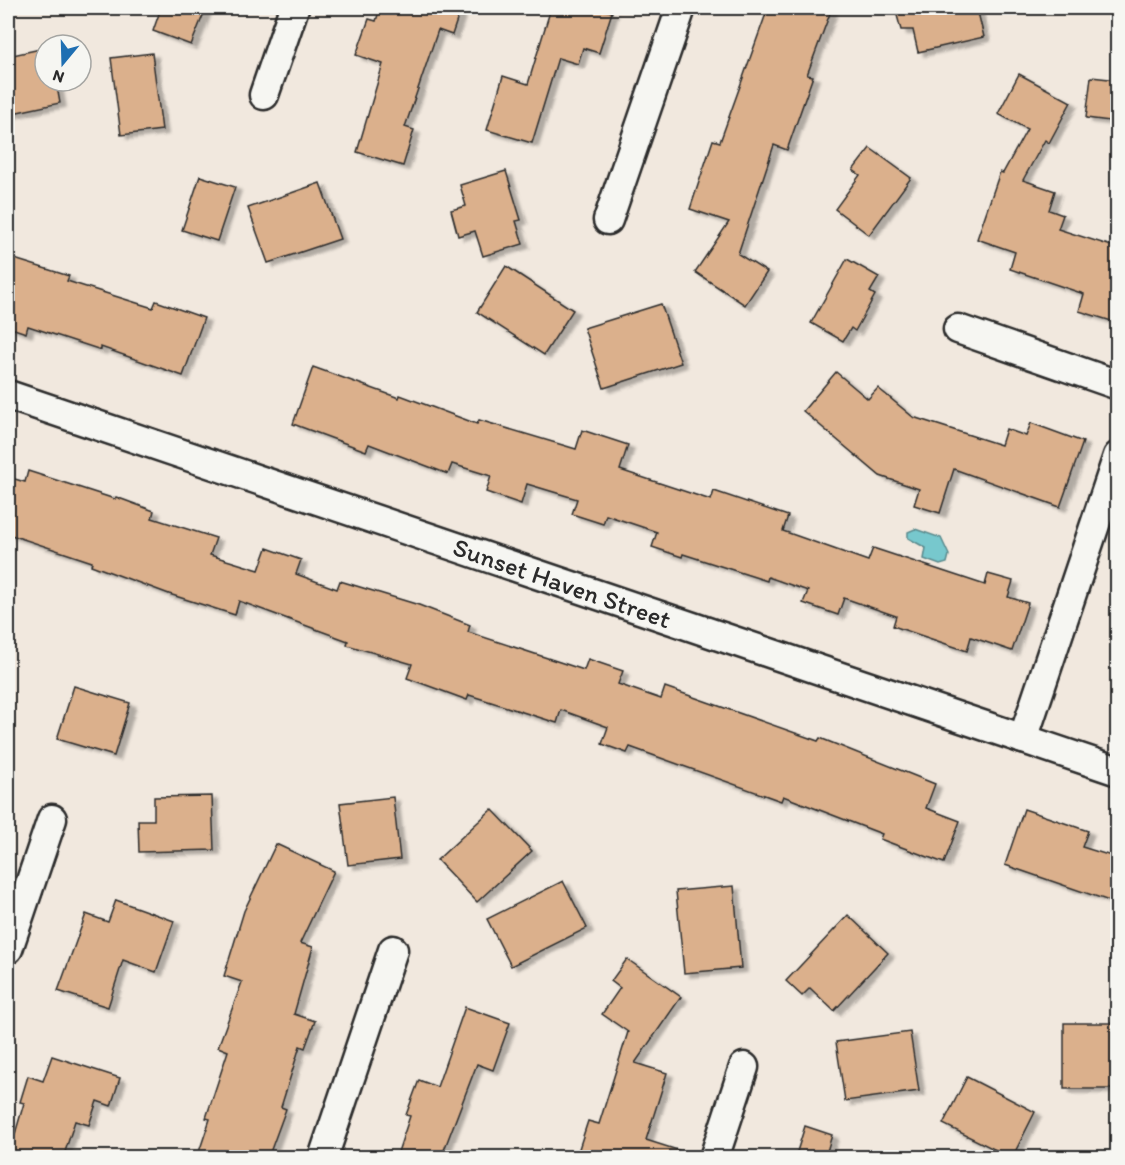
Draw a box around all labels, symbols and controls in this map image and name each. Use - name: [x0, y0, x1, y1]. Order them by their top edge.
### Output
- north arrow: [33, 33, 93, 93]
- text: N: [50, 66, 66, 87]
- street label: Sunset Haven Street: [449, 531, 675, 635]

